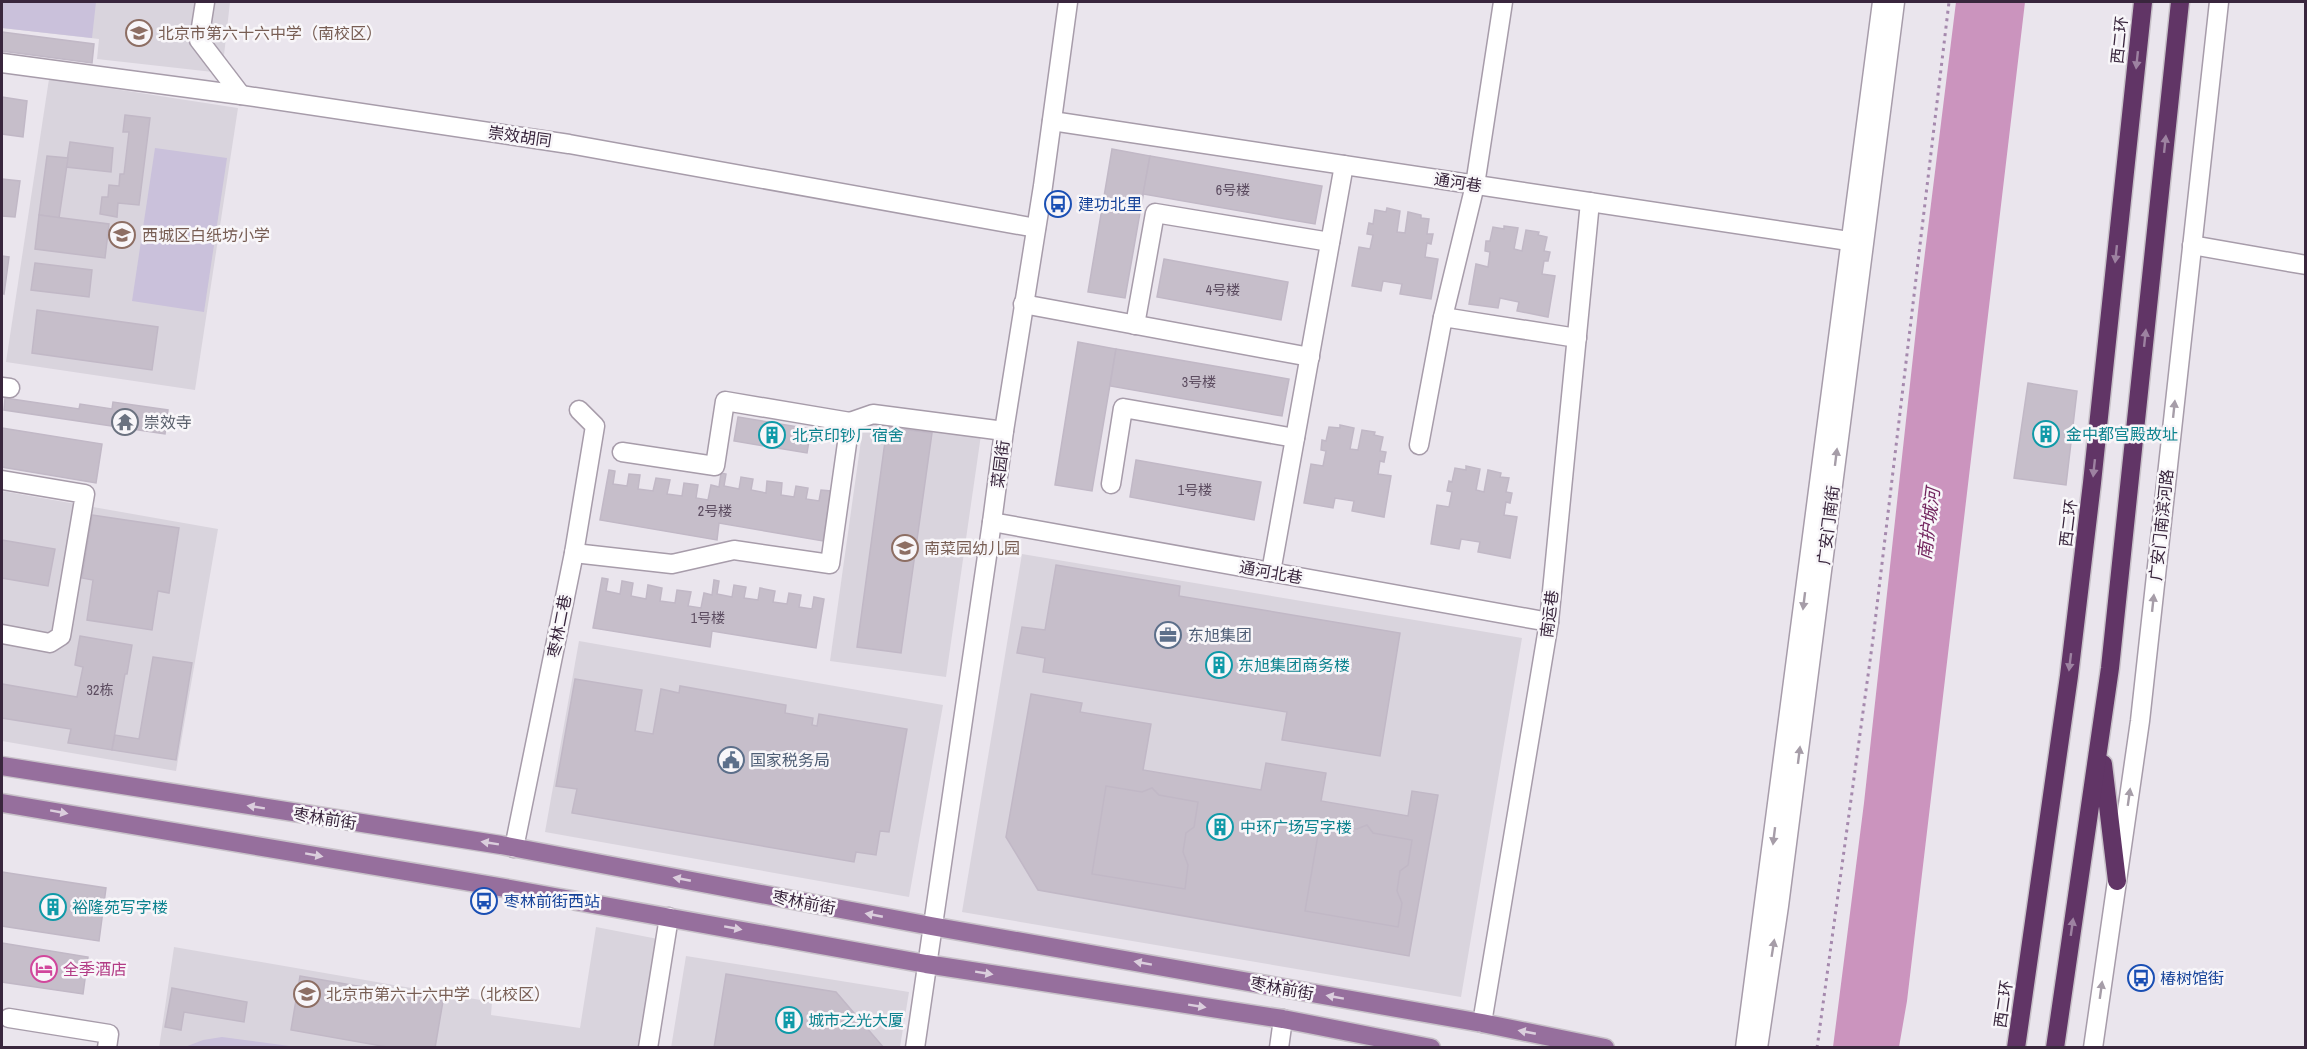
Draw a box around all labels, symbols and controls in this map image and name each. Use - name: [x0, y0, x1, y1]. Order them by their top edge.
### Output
- street label: 西二环: [2106, 15, 2132, 65]
- school or university icon: 北京市第六十六中学（南校区）: [124, 18, 154, 48]
- place label: 北京市第六十六中学（南校区）: [158, 22, 382, 44]
- one-way arrow: [2132, 50, 2142, 69]
- street label: 崇效胡同: [487, 121, 553, 151]
- one-way arrow: [2160, 134, 2170, 153]
- street label: 通河巷: [1433, 167, 1483, 197]
- house number: 6号楼: [1216, 181, 1250, 199]
- bus stop icon: 建功北里: [1043, 189, 1073, 219]
- place label: 建功北里: [1078, 193, 1142, 215]
- school or university icon: 西城区白纸坊小学: [107, 220, 137, 250]
- place label: 西城区白纸坊小学: [142, 224, 270, 246]
- one-way arrow: [2112, 244, 2121, 263]
- house number: 4号楼: [1206, 281, 1240, 299]
- one-way arrow: [2140, 328, 2150, 347]
- house number: 3号楼: [1182, 373, 1216, 391]
- one-way arrow: [2169, 400, 2179, 419]
- temple icon: 崇效寺: [110, 407, 140, 437]
- place label: 崇效寺: [144, 411, 192, 433]
- building icon: 金中都宫殿故址: [2031, 419, 2061, 449]
- building icon: 北京印钞厂宿舍: [757, 420, 787, 450]
- place label: 金中都宫殿故址: [2066, 423, 2178, 445]
- place label: 北京印钞厂宿舍: [792, 424, 904, 446]
- street label: 菜园街: [986, 439, 1014, 489]
- one-way arrow: [1832, 448, 1841, 467]
- one-way arrow: [2089, 459, 2099, 478]
- street label: 广安门南滨河路: [2144, 468, 2178, 582]
- house number: 1号楼: [1178, 481, 1212, 499]
- street label: 广安门南街: [1812, 484, 1844, 566]
- water label: 南护城河: [1912, 484, 1946, 561]
- street label: 西二环: [2054, 498, 2082, 548]
- house number: 2号楼: [698, 502, 732, 520]
- school or university icon: 南菜园幼儿园: [890, 533, 920, 563]
- place label: 南菜园幼儿园: [924, 537, 1020, 559]
- street label: 通河北巷: [1238, 556, 1304, 588]
- street label: 南运巷: [1535, 589, 1563, 639]
- street label: 枣林二巷: [542, 592, 576, 660]
- one-way arrow: [1799, 592, 1809, 611]
- one-way arrow: [2148, 594, 2158, 613]
- house number: 1号楼: [691, 609, 725, 627]
- office icon: 东旭集团: [1153, 620, 1183, 650]
- place label: 东旭集团: [1188, 624, 1252, 646]
- building icon: 东旭集团商务楼: [1204, 650, 1234, 680]
- one-way arrow: [2066, 653, 2075, 672]
- place label: 东旭集团商务楼: [1238, 654, 1350, 676]
- house number: 32栋: [87, 681, 113, 699]
- public building icon: 国家税务局: [716, 745, 746, 775]
- one-way arrow: [1794, 745, 1803, 764]
- place label: 国家税务局: [750, 749, 830, 771]
- one-way arrow: [2124, 787, 2133, 806]
- street label: 枣林前街: [292, 802, 358, 834]
- one-way arrow: [247, 803, 266, 812]
- one-way arrow: [50, 808, 69, 817]
- building icon: 中环广场写字楼: [1205, 812, 1235, 842]
- place label: 中环广场写字楼: [1240, 816, 1352, 838]
- one-way arrow: [1769, 827, 1778, 846]
- one-way arrow: [481, 839, 500, 848]
- one-way arrow: [304, 851, 323, 860]
- one-way arrow: [672, 874, 691, 883]
- street label: 枣林前街: [770, 885, 838, 919]
- bus stop icon: 枣林前街西站: [469, 886, 499, 916]
- place label: 枣林前街西站: [504, 890, 600, 912]
- building icon: 裕隆苑写字楼: [38, 892, 68, 922]
- place label: 裕隆苑写字楼: [72, 896, 168, 918]
- one-way arrow: [864, 910, 883, 919]
- one-way arrow: [2068, 918, 2077, 937]
- one-way arrow: [724, 924, 743, 933]
- one-way arrow: [1769, 939, 1778, 958]
- hotel icon: 全季酒店: [29, 954, 59, 984]
- place label: 全季酒店: [63, 958, 127, 980]
- one-way arrow: [1133, 959, 1152, 968]
- bus stop icon: 椿树馆街: [2126, 963, 2156, 993]
- place label: 椿树馆街: [2160, 967, 2224, 989]
- one-way arrow: [975, 968, 994, 977]
- street label: 枣林前街: [1249, 972, 1315, 1004]
- school or university icon: 北京市第六十六中学（北校区）: [292, 979, 322, 1009]
- street label: 西二环: [1989, 979, 2017, 1029]
- one-way arrow: [2096, 980, 2105, 999]
- place label: 北京市第六十六中学（北校区）: [326, 983, 550, 1005]
- one-way arrow: [1325, 992, 1344, 1001]
- one-way arrow: [1188, 1001, 1207, 1010]
- building icon: 城市之光大厦: [774, 1005, 804, 1035]
- place label: 城市之光大厦: [808, 1009, 904, 1031]
- one-way arrow: [1517, 1027, 1536, 1036]

